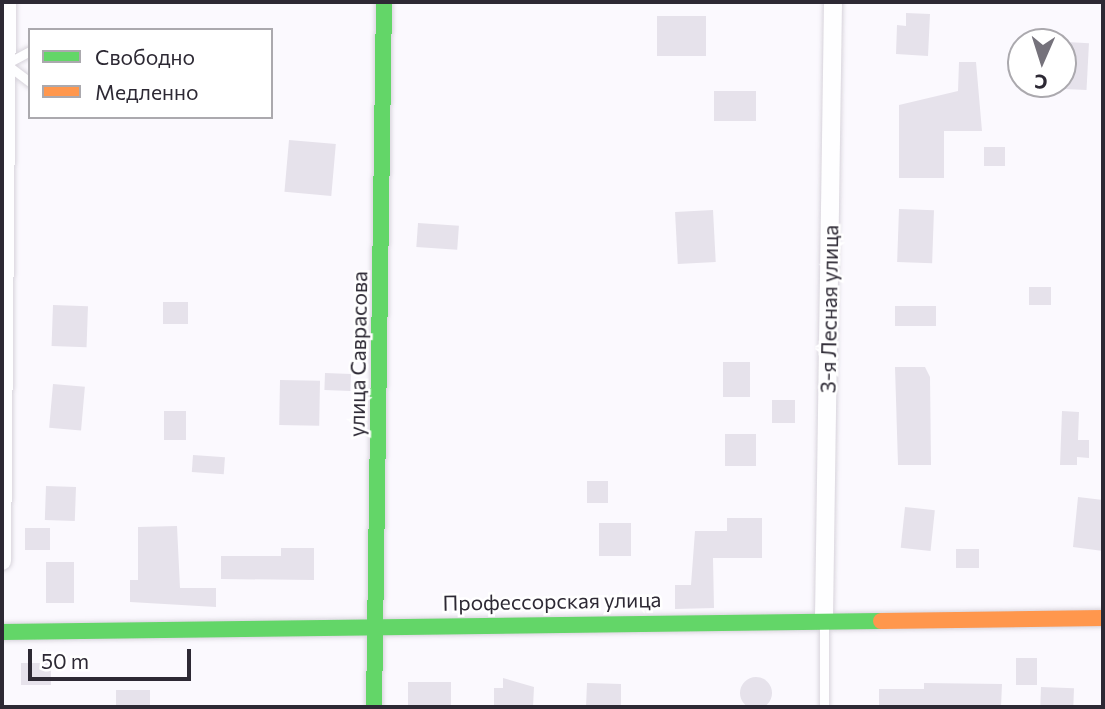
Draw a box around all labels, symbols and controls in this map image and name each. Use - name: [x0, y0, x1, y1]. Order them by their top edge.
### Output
- legend: [28, 28, 273, 119]
- north arrow: [1007, 28, 1077, 98]
- text: Свободно: [95, 44, 195, 69]
- text: С: [1034, 71, 1048, 94]
- text: Медленно: [95, 79, 199, 104]
- street label: 3-я Лесная улица: [815, 225, 843, 393]
- street label: улица Саврасова: [344, 271, 372, 437]
- street label: Профессорская улица: [442, 586, 662, 616]
- scale bar: [32, 636, 194, 680]
- text: 50 m: [41, 648, 89, 673]

